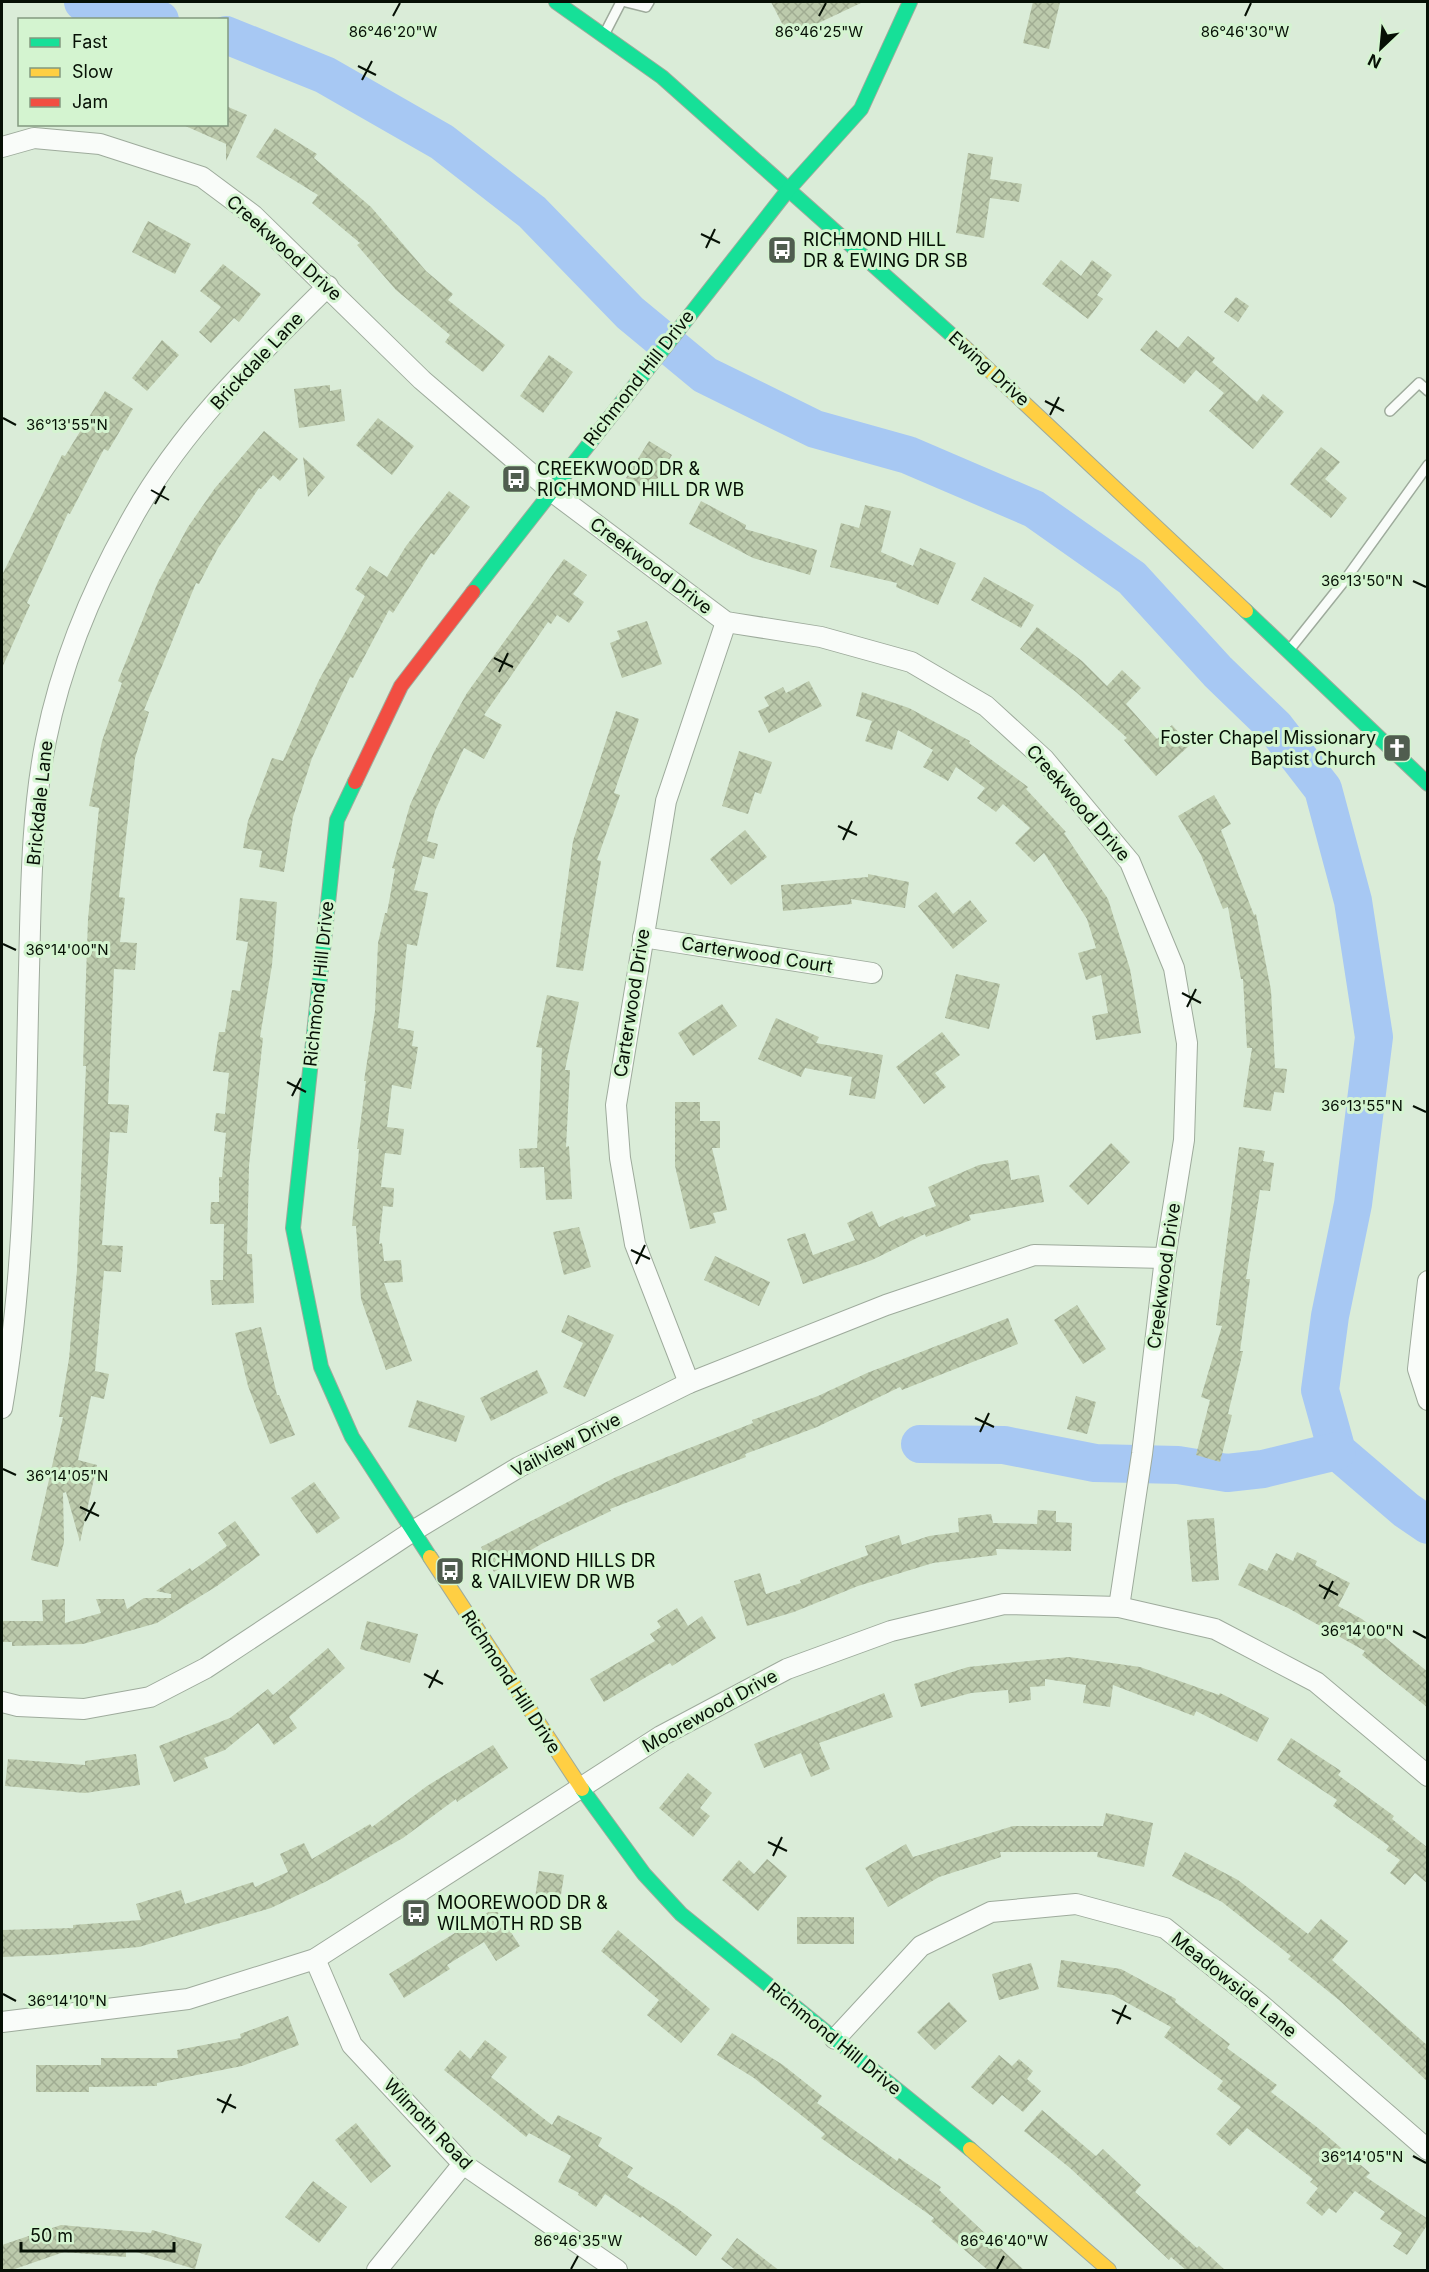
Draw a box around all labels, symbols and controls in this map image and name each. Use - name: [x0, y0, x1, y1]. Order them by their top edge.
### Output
- legend: [18, 18, 228, 126]
- north arrow: [1351, 18, 1411, 78]
- text: 86°46'20"W: [349, 22, 438, 41]
- text: 86°46'25"W: [775, 22, 863, 41]
- text: 86°46'30"W: [1201, 22, 1290, 41]
- text: Fast: [72, 31, 108, 52]
- text: N: [1365, 50, 1384, 73]
- text: Slow: [72, 61, 113, 82]
- text: Jam: [72, 91, 108, 112]
- street label: Creekwood Drive: [223, 191, 346, 305]
- place label: RICHMOND HILL DR & EWING DR SB: [803, 229, 968, 271]
- bus stop icon: RICHMOND HILL DR & EWING DR SB: [766, 234, 798, 266]
- street label: Richmond Hill Drive: [579, 306, 698, 450]
- street label: Brickdale Lane: [206, 308, 307, 414]
- street label: Ewing Drive: [945, 327, 1034, 410]
- text: 36°13'55"N: [26, 415, 108, 434]
- place label: CREEKWOOD DR & RICHMOND HILL DR WB: [537, 458, 744, 500]
- bus stop icon: CREEKWOOD DR & RICHMOND HILL DR WB: [500, 463, 532, 495]
- street label: Creekwood Drive: [586, 513, 716, 618]
- text: 36°13'50"N: [1321, 571, 1403, 590]
- place label: Foster Chapel Missionary Baptist Church: [1160, 727, 1376, 769]
- church icon: Foster Chapel Missionary Baptist Church: [1381, 732, 1413, 764]
- street label: Brickdale Lane: [23, 739, 57, 866]
- street label: Creekwood Drive: [1022, 740, 1135, 865]
- street label: Richmond Hill Drive: [299, 900, 338, 1068]
- street label: Carterwood Drive: [609, 927, 654, 1079]
- street label: Carterwood Court: [680, 932, 834, 977]
- text: 36°14'00"N: [26, 940, 108, 959]
- text: 36°13'55"N: [1321, 1096, 1403, 1115]
- street label: Creekwood Drive: [1143, 1202, 1184, 1350]
- street label: Vailview Drive: [508, 1408, 624, 1481]
- text: 36°14'05"N: [26, 1466, 108, 1485]
- place label: RICHMOND HILLS DR & VAILVIEW DR WB: [471, 1550, 656, 1592]
- bus stop icon: RICHMOND HILLS DR & VAILVIEW DR WB: [434, 1555, 466, 1587]
- street label: Richmond Hill Drive: [457, 1606, 566, 1757]
- text: 36°14'00"N: [1321, 1621, 1403, 1640]
- street label: Moorewood Drive: [639, 1665, 781, 1756]
- place label: MOOREWOOD DR & WILMOTH RD SB: [437, 1892, 608, 1934]
- bus stop icon: MOOREWOOD DR & WILMOTH RD SB: [400, 1897, 432, 1929]
- street label: Meadowside Lane: [1167, 1928, 1301, 2042]
- street label: Richmond Hill Drive: [763, 1978, 906, 2099]
- text: 36°14'10"N: [27, 1991, 107, 2010]
- street label: Wilmoth Road: [380, 2074, 477, 2173]
- text: 36°14'05"N: [1321, 2147, 1403, 2166]
- scale bar: [21, 2215, 174, 2253]
- text: 50 m: [30, 2225, 73, 2246]
- text: 86°46'35"W: [534, 2231, 622, 2250]
- text: 86°46'40"W: [960, 2231, 1048, 2250]

